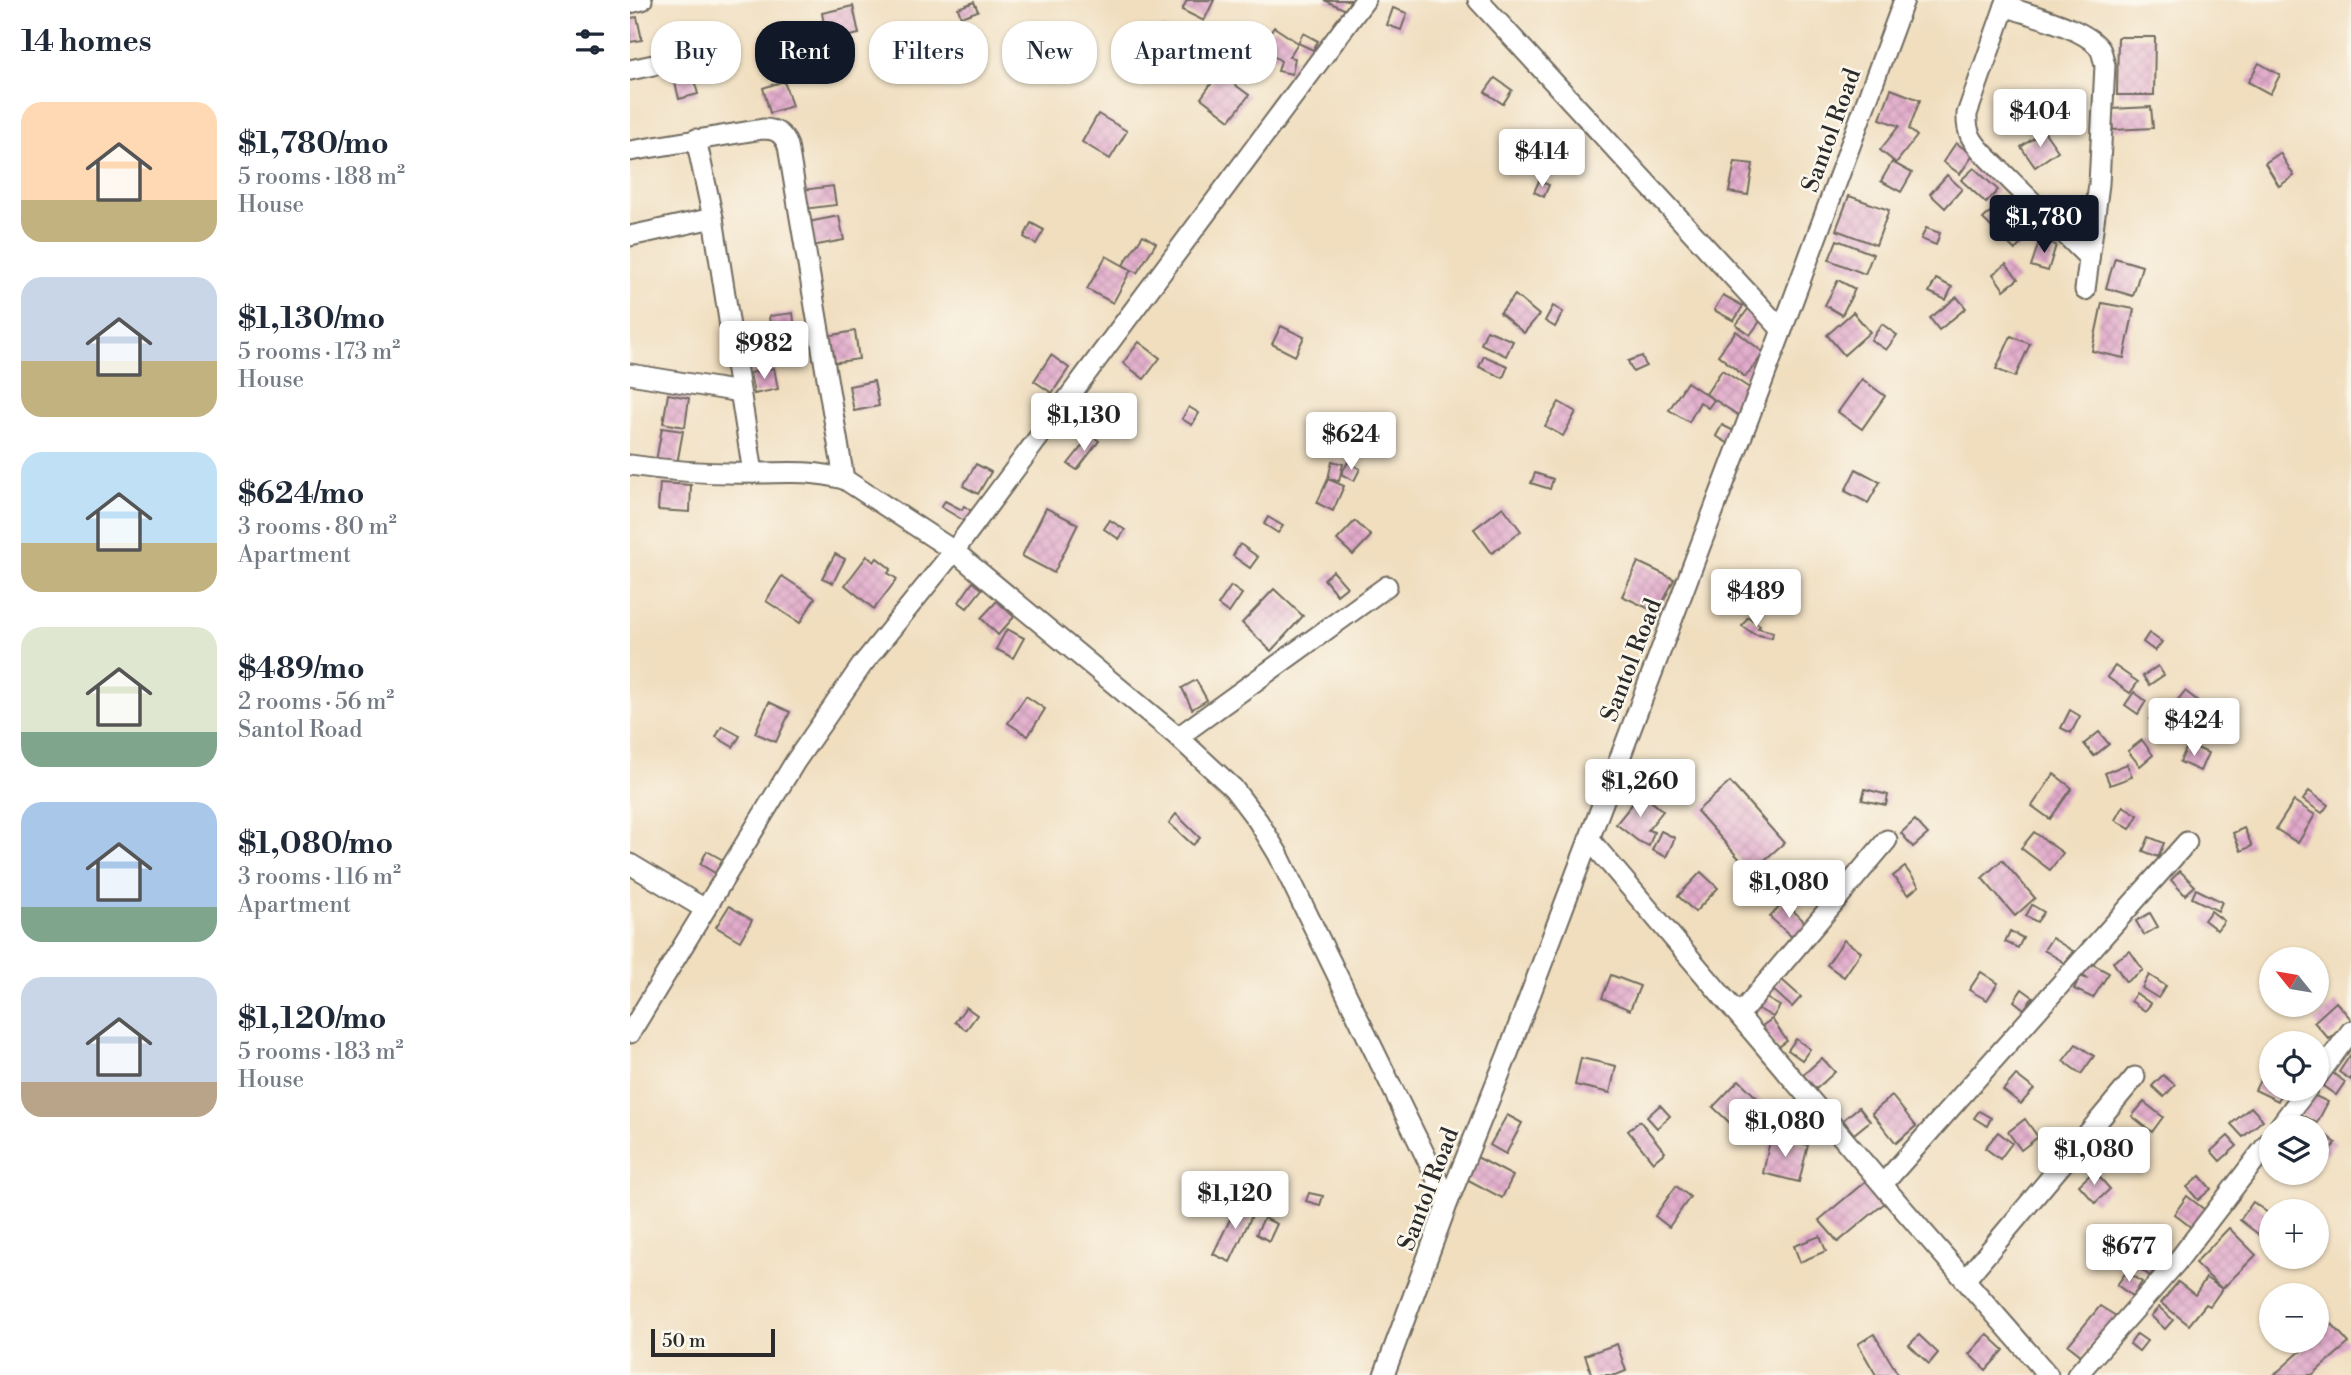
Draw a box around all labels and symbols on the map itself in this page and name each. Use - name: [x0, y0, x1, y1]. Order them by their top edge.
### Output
- street label: Santol Road: [1796, 64, 1868, 196]
- pin: $404: [1999, 90, 2081, 149]
- pin: $414: [1501, 130, 1583, 189]
- pin: $1,780: [1987, 196, 2101, 255]
- pin: $982: [723, 322, 805, 381]
- pin: $1,130: [1027, 393, 1141, 453]
- pin: $624: [1310, 412, 1392, 472]
- pin: $489: [1715, 570, 1797, 629]
- street label: Santol Road: [1595, 594, 1669, 726]
- pin: $424: [2153, 698, 2235, 758]
- pin: $1,260: [1583, 760, 1697, 819]
- pin: $1,080: [1732, 860, 1846, 920]
- north arrow: [2259, 947, 2329, 1017]
- pin: $1,080: [1728, 1100, 1842, 1159]
- street label: Santol Road: [1392, 1123, 1466, 1255]
- pin: $1,080: [2037, 1128, 2151, 1187]
- pin: $1,120: [1178, 1172, 1292, 1231]
- pin: $677: [2088, 1224, 2170, 1284]
- scale bar: [651, 1326, 775, 1358]

